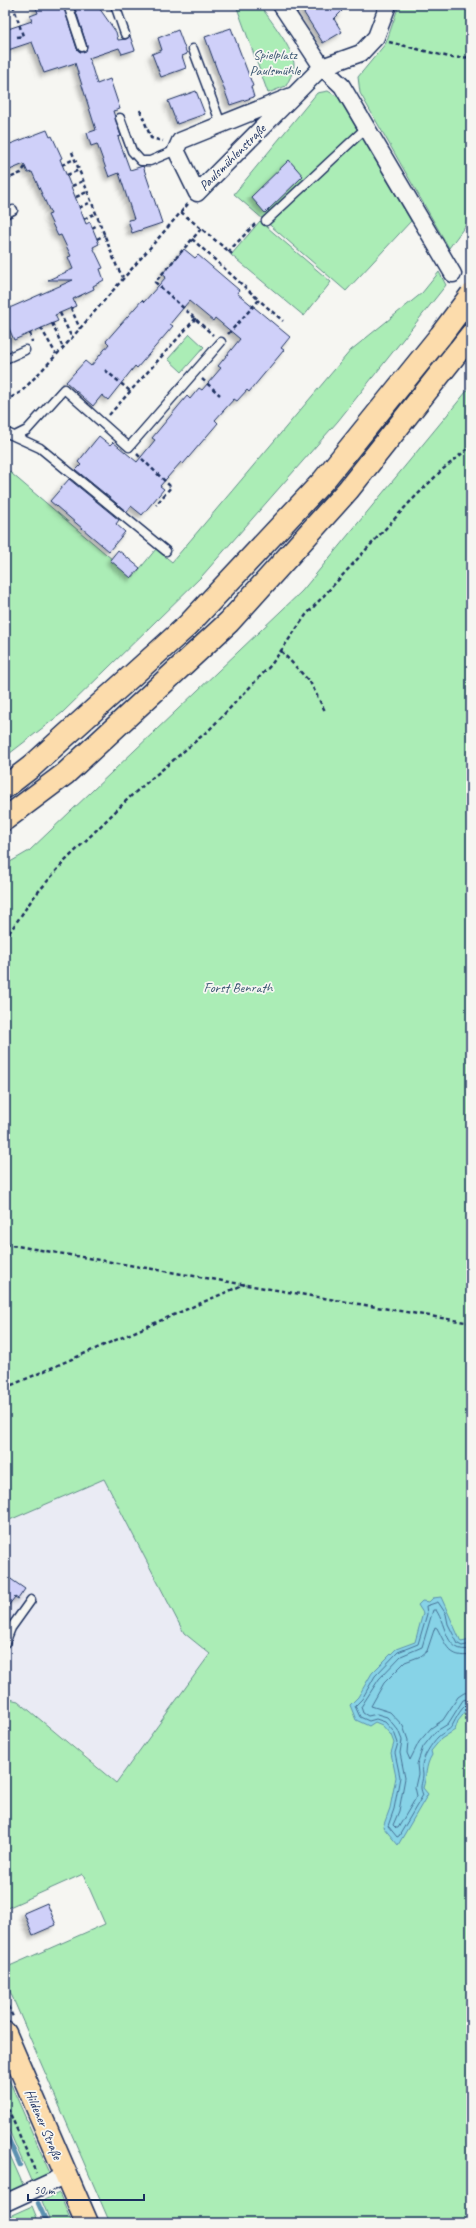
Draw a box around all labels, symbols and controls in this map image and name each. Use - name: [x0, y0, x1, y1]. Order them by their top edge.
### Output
- park label: Spielplatz Paulsmühle: [250, 46, 302, 79]
- street label: Paulsmühlenstraße: [195, 119, 270, 194]
- park label: Forst Benrath: [204, 979, 274, 996]
- street label: Hildener Straße: [21, 2086, 67, 2163]
- scale bar: [28, 2176, 144, 2202]
- text: 50 m: [34, 2182, 56, 2198]

